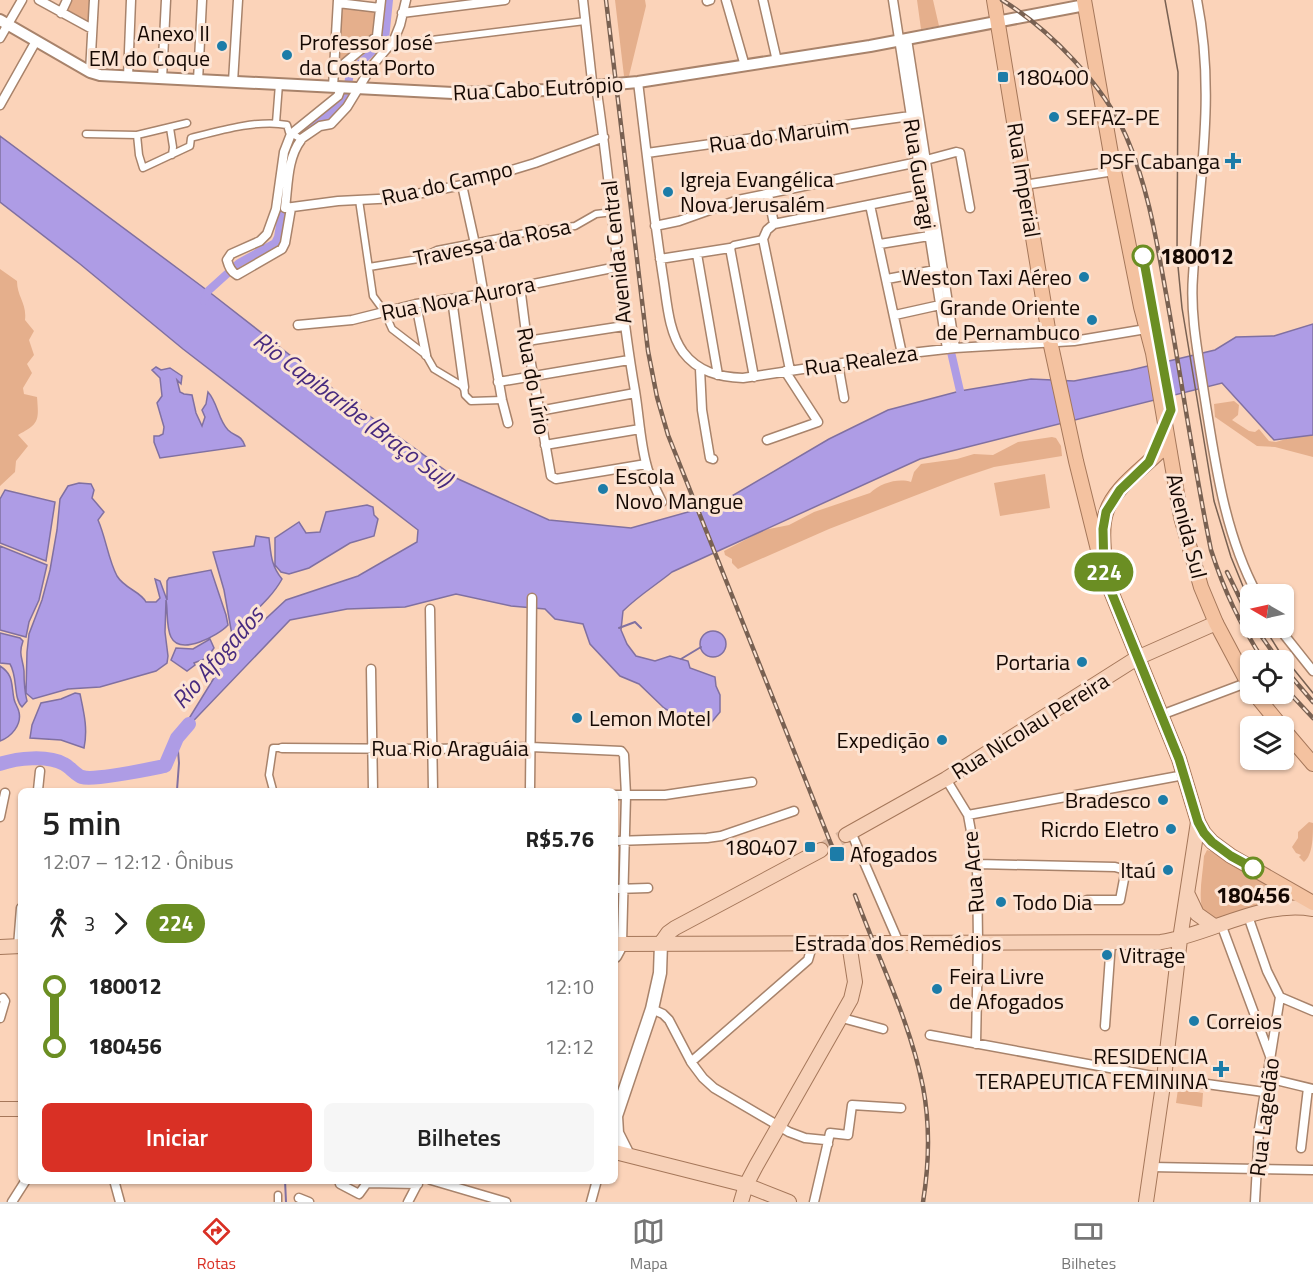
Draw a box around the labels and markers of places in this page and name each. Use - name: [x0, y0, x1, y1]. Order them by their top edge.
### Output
- place label: Anexo II EM do Coque: [89, 16, 210, 75]
- place label: Professor José da Costa Porto: [299, 25, 435, 84]
- marker: Anexo II EM do Coque: [215, 39, 229, 53]
- marker: Professor José da Costa Porto: [280, 48, 294, 62]
- place label: 180400: [1015, 60, 1089, 94]
- marker: 180400: [996, 70, 1010, 84]
- place label: SEFAZ-PE: [1066, 100, 1160, 134]
- marker: SEFAZ-PE: [1047, 110, 1061, 124]
- place label: PSF Cabanga: [1099, 144, 1220, 178]
- marker: PSF Cabanga: [1224, 152, 1242, 170]
- place label: Igreja Evangélica Nova Jerusalém: [680, 162, 834, 221]
- marker: Igreja Evangélica Nova Jerusalém: [661, 185, 675, 199]
- place label: 180012: [1160, 239, 1234, 273]
- marker: 180012: [1132, 245, 1154, 267]
- place label: Weston Taxi Aéreo: [901, 260, 1072, 294]
- marker: Weston Taxi Aéreo: [1077, 270, 1091, 284]
- place label: Grande Oriente de Pernambuco: [935, 290, 1080, 349]
- marker: Grande Oriente de Pernambuco: [1085, 313, 1099, 327]
- place label: Escola Novo Mangue: [615, 459, 743, 518]
- marker: Escola Novo Mangue: [596, 482, 610, 496]
- place label: Portaria: [996, 645, 1070, 679]
- marker: Portaria: [1075, 655, 1089, 669]
- place label: Lemon Motel: [589, 701, 711, 735]
- marker: Lemon Motel: [570, 711, 584, 725]
- place label: Expedição: [836, 723, 930, 757]
- marker: Expedição: [935, 733, 949, 747]
- place label: Bradesco: [1065, 783, 1151, 817]
- marker: Bradesco: [1156, 793, 1170, 807]
- place label: Ricrdo Eletro: [1041, 812, 1159, 846]
- marker: Ricrdo Eletro: [1164, 822, 1178, 836]
- place label: 180407: [724, 830, 798, 864]
- place label: Afogados: [850, 837, 937, 871]
- marker: 180407: [803, 840, 817, 854]
- marker: Afogados: [828, 845, 846, 863]
- place label: Itaú: [1120, 853, 1156, 887]
- marker: 180456: [1242, 857, 1264, 879]
- marker: Itaú: [1161, 863, 1175, 877]
- place label: 180456: [1216, 878, 1290, 912]
- place label: Todo Dia: [1013, 885, 1092, 919]
- marker: Todo Dia: [994, 895, 1008, 909]
- place label: Vitrage: [1119, 938, 1185, 972]
- marker: Vitrage: [1100, 948, 1114, 962]
- place label: Feira Livre de Afogados: [949, 959, 1064, 1018]
- marker: Feira Livre de Afogados: [930, 982, 944, 996]
- place label: Correios: [1206, 1004, 1282, 1038]
- marker: Correios: [1187, 1014, 1201, 1028]
- place label: RESIDENCIA TERAPEUTICA FEMININA: [976, 1039, 1208, 1098]
- marker: RESIDENCIA TERAPEUTICA FEMININA: [1212, 1060, 1230, 1078]

